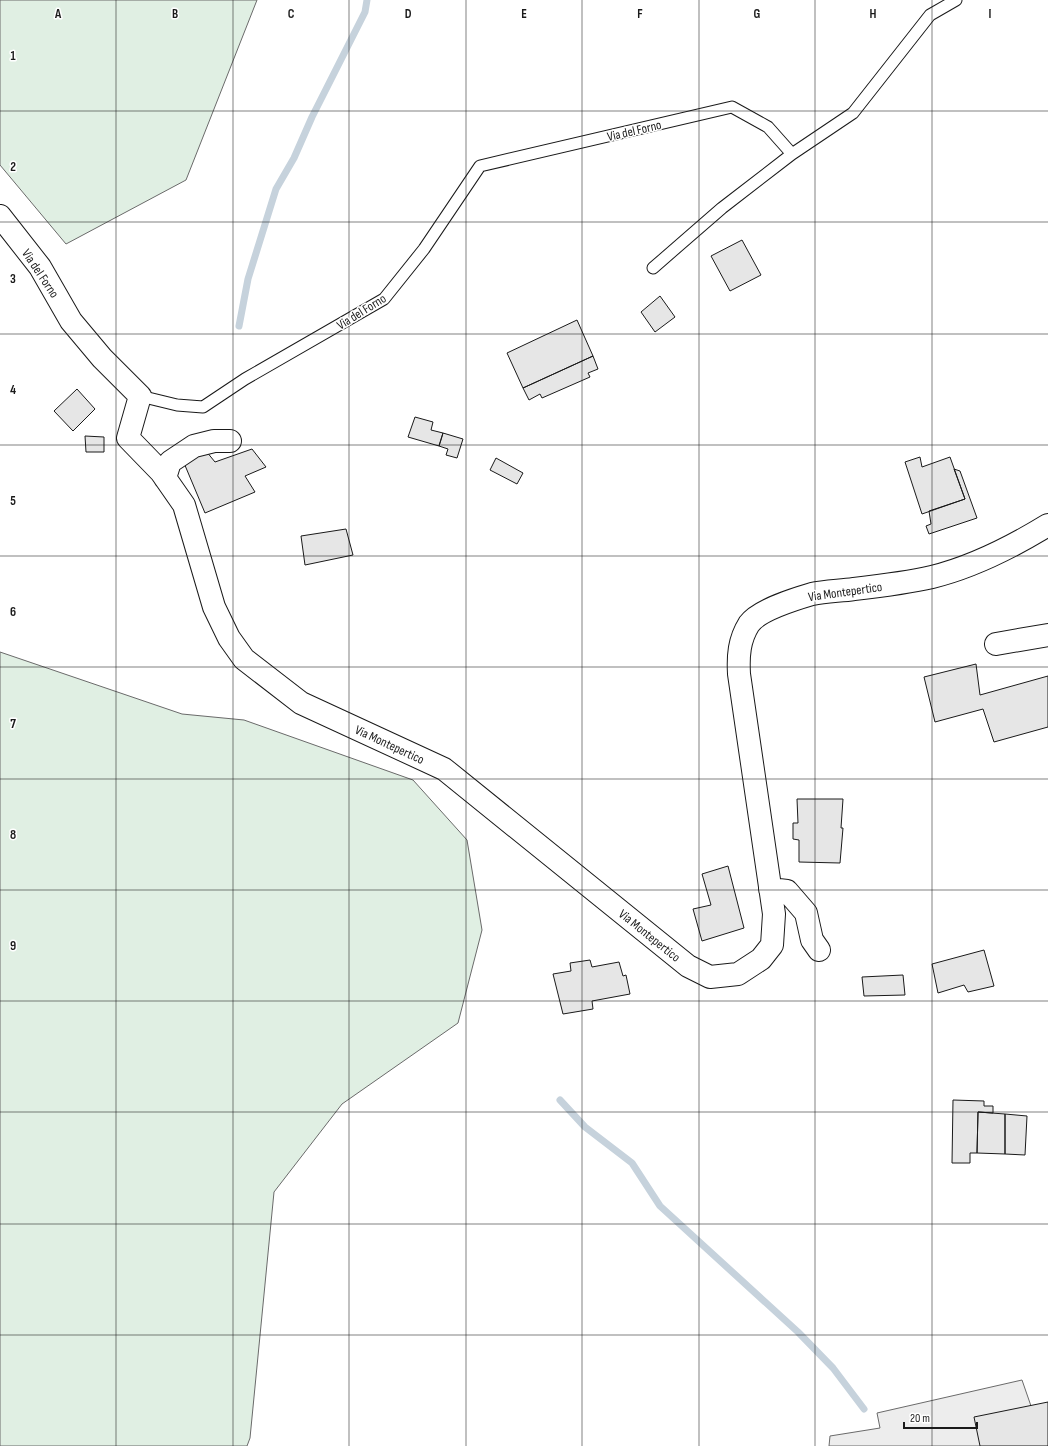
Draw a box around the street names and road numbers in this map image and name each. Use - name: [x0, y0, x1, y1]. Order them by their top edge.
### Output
- street label: Via del Forno: [605, 117, 663, 145]
- street label: Via del Forno: [18, 246, 62, 301]
- street label: Via del Forno: [334, 290, 389, 333]
- street label: Via Montepertico: [807, 579, 883, 605]
- street label: Via Montepertico: [352, 722, 427, 768]
- street label: Via Montepertico: [615, 906, 683, 965]

